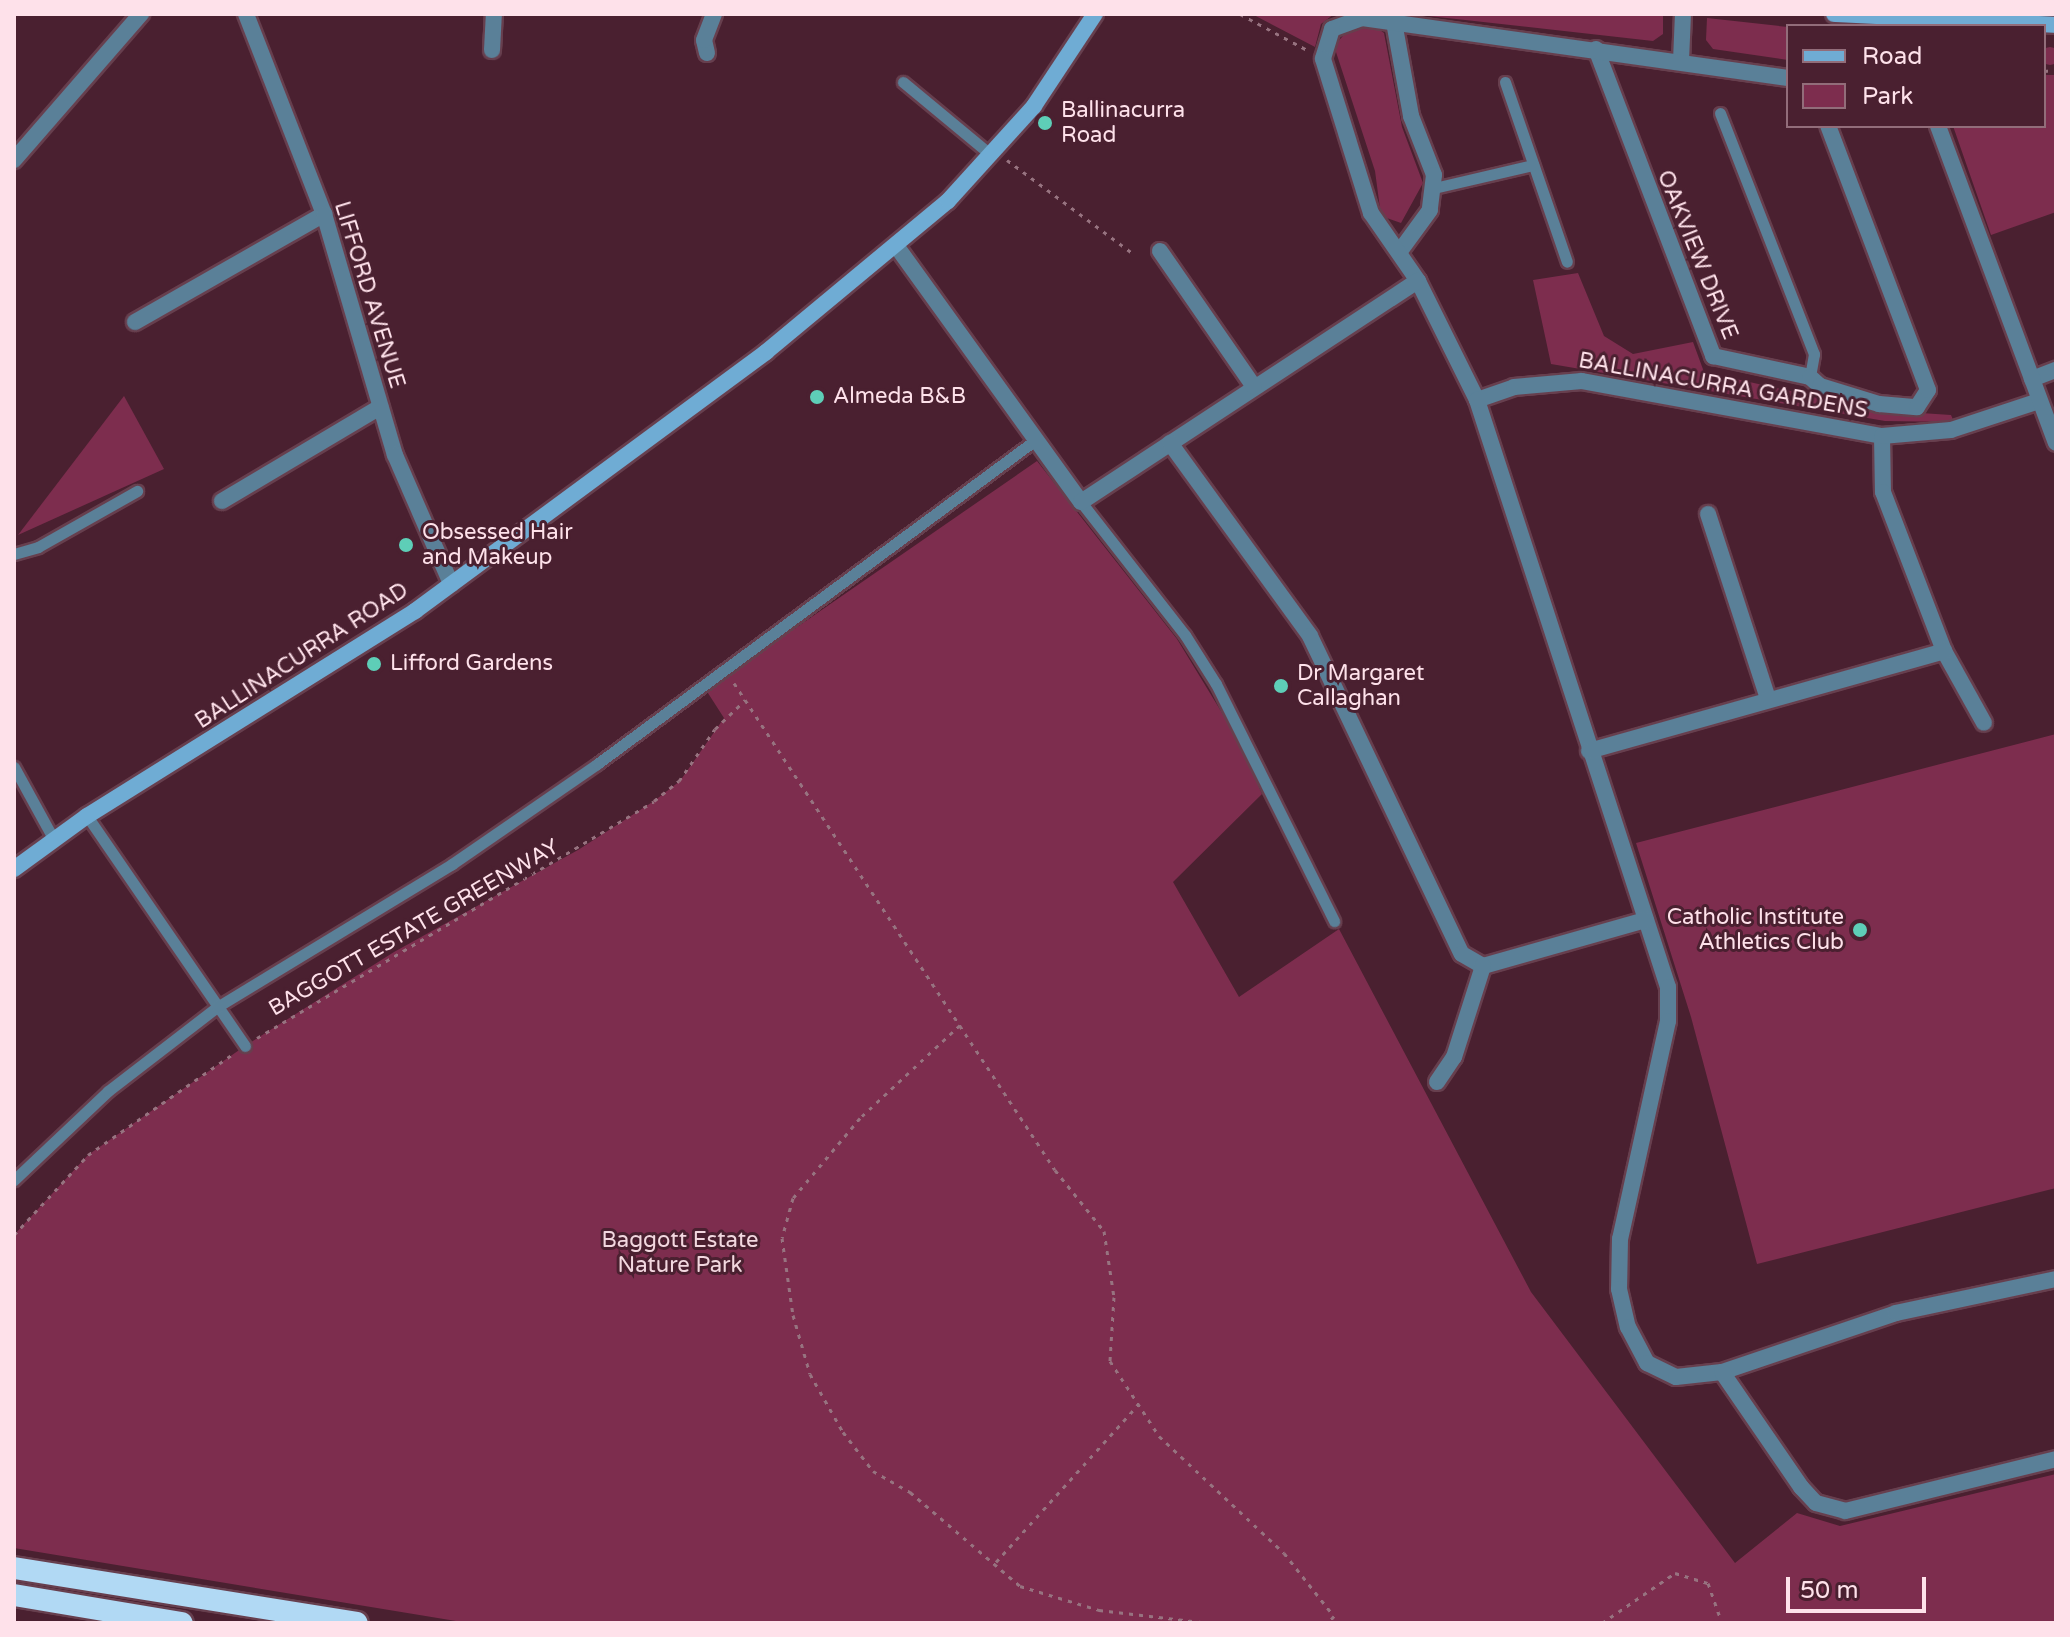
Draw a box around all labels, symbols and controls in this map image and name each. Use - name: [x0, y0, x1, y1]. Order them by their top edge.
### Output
- legend: [1786, 24, 2046, 128]
- text: Road: [1862, 42, 1922, 71]
- text: Park: [1862, 82, 1913, 111]
- place label: Ballinacurra Road: [1061, 97, 1185, 148]
- marker: Ballinacurra Road: [1036, 114, 1054, 132]
- street label: OAKVIEW DRIVE: [1651, 167, 1743, 343]
- street label: LIFFORD AVENUE: [328, 198, 410, 392]
- street label: BALLINACURRA GARDENS: [1576, 348, 1870, 424]
- place label: Almeda B&B: [833, 384, 966, 410]
- marker: Almeda B&B: [808, 388, 826, 406]
- place label: Obsessed Hair and Makeup: [422, 519, 573, 570]
- marker: Obsessed Hair and Makeup: [397, 536, 415, 554]
- street label: BALLINACURRA ROAD: [191, 577, 413, 735]
- place label: Lifford Gardens: [390, 651, 553, 677]
- marker: Lifford Gardens: [365, 655, 383, 673]
- place label: Dr Margaret Callaghan: [1297, 660, 1424, 712]
- marker: Dr Margaret Callaghan: [1272, 677, 1290, 695]
- street label: BAGGOTT ESTATE GREENWAY: [264, 834, 564, 1022]
- place label: Catholic Institute Athletics Club: [1667, 904, 1844, 956]
- marker: Catholic Institute Athletics Club: [1851, 921, 1869, 939]
- park label: Baggott Estate Nature Park: [602, 1227, 758, 1278]
- scale bar: [1790, 1561, 1930, 1611]
- text: 50 m: [1800, 1576, 1858, 1605]

